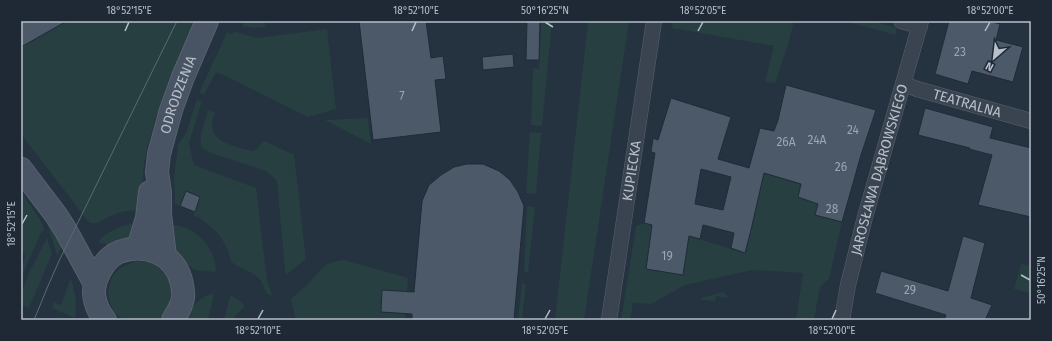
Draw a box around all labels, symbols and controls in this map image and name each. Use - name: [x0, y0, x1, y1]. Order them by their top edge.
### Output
- text: 18°52'15"E: [106, 5, 152, 17]
- text: 18°52'10"E: [393, 5, 439, 17]
- text: 50°16'25"N: [521, 5, 569, 17]
- text: 18°52'05"E: [680, 5, 726, 17]
- text: 18°52'00"E: [966, 5, 1014, 17]
- north arrow: [974, 38, 1014, 78]
- house number: 23: [954, 45, 966, 59]
- street label: ODRODZENIA: [157, 53, 200, 136]
- text: N: [983, 59, 996, 74]
- street label: JAROSŁAWA DĄBROWSKIEGO: [848, 82, 912, 257]
- street label: TEATRALNA: [931, 86, 1003, 121]
- house number: 7: [399, 89, 405, 103]
- house number: 24: [847, 123, 860, 137]
- house number: 24A: [808, 133, 827, 147]
- house number: 26A: [776, 135, 796, 149]
- street label: KUPIECKA: [619, 139, 645, 202]
- house number: 26: [835, 160, 847, 174]
- text: 18°52'15"E: [6, 201, 18, 247]
- house number: 28: [826, 202, 839, 216]
- house number: 19: [661, 249, 673, 263]
- text: 50°16'25"N: [1036, 256, 1048, 304]
- house number: 29: [904, 283, 916, 297]
- text: 18°52'10"E: [235, 325, 281, 337]
- text: 18°52'05"E: [522, 325, 568, 337]
- text: 18°52'00"E: [808, 325, 856, 337]

